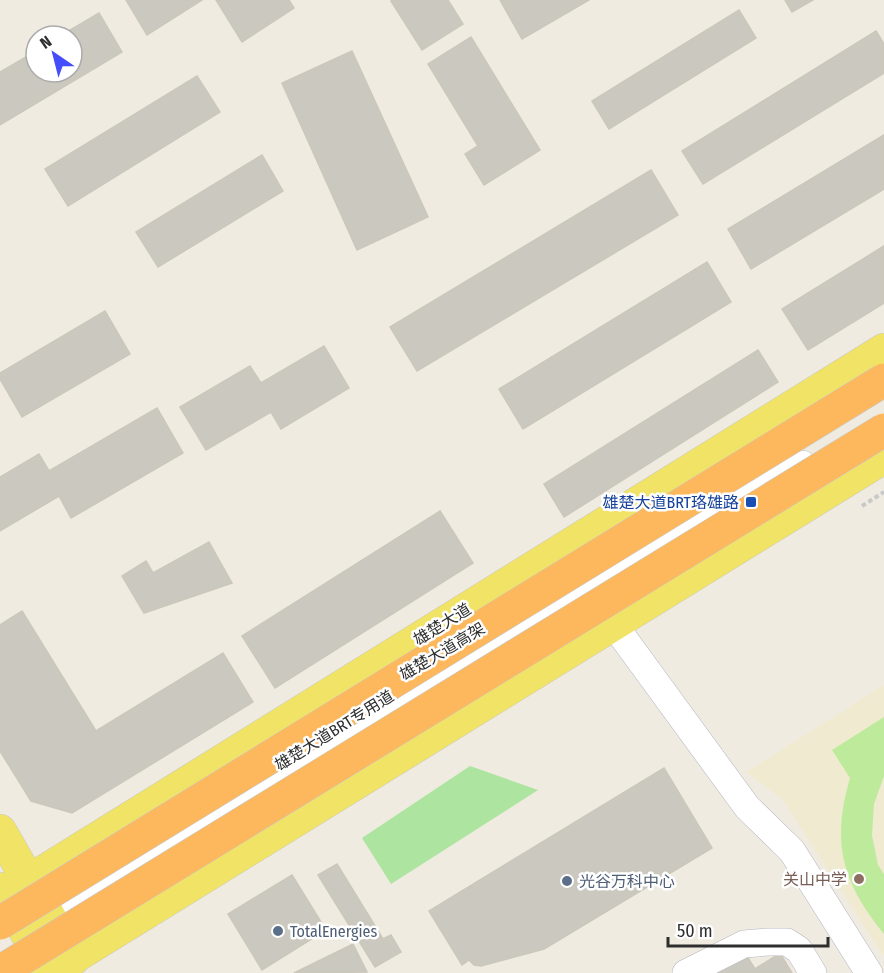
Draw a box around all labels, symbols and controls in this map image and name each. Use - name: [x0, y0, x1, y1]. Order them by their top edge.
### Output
- north arrow: [24, 24, 84, 84]
- text: N: [36, 32, 55, 53]
- place label: 雄楚大道BRT珞雄路: [602, 493, 739, 512]
- marker: 雄楚大道BRT珞雄路: [744, 495, 758, 509]
- street label: 雄楚大道: [410, 599, 474, 649]
- street label: 雄楚大道高架: [396, 619, 488, 684]
- street label: 雄楚大道BRT专用道: [271, 686, 397, 775]
- place label: 关山中学: [783, 870, 847, 889]
- place label: 光谷万科中心: [579, 872, 675, 891]
- marker: 关山中学: [852, 872, 866, 886]
- marker: 光谷万科中心: [560, 874, 574, 888]
- scale bar: [668, 910, 828, 948]
- text: 50 m: [677, 920, 713, 942]
- place label: TotalEnergies: [290, 922, 377, 941]
- marker: TotalEnergies: [271, 924, 285, 938]

